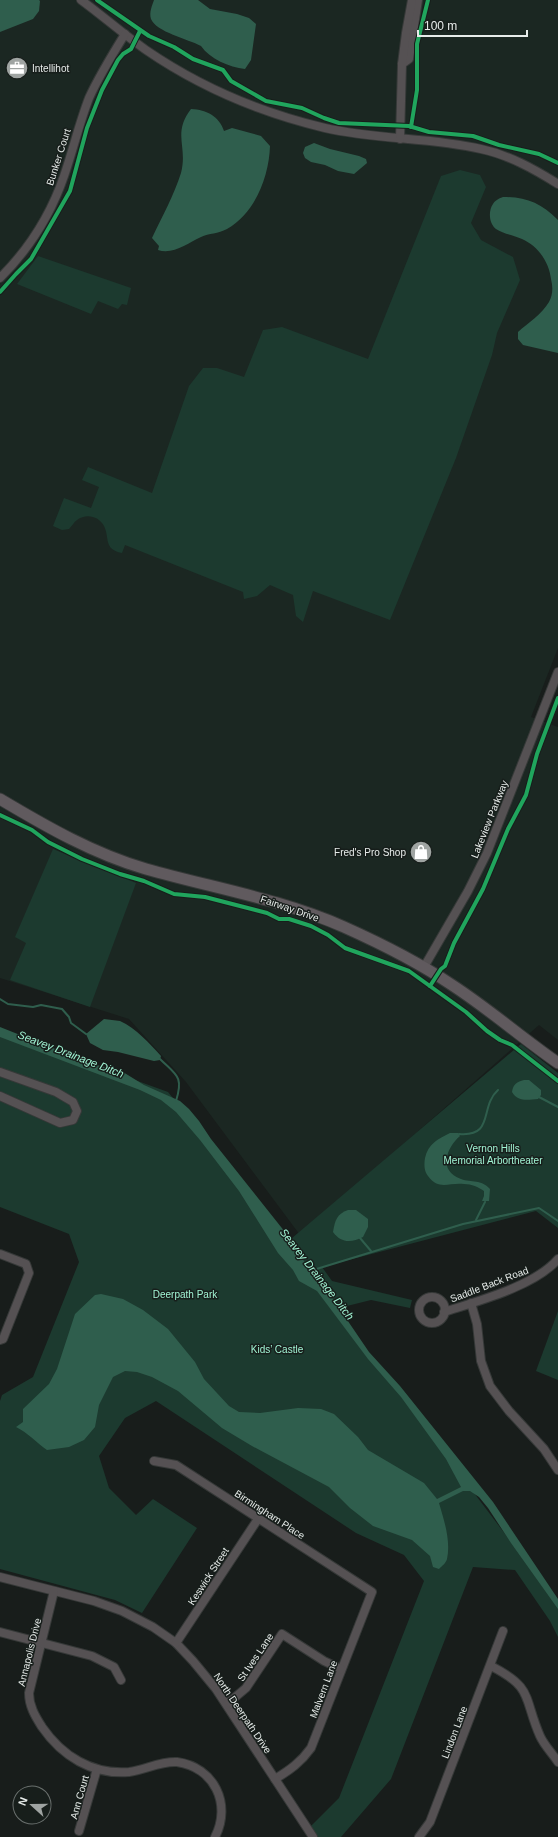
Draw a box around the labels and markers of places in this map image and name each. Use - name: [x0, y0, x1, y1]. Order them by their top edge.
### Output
- office icon: Intellihot: [4, 55, 30, 81]
- place label: Intellihot: [32, 63, 69, 74]
- shop icon: Fred's Pro Shop: [408, 839, 434, 865]
- place label: Fred's Pro Shop: [334, 847, 406, 858]

